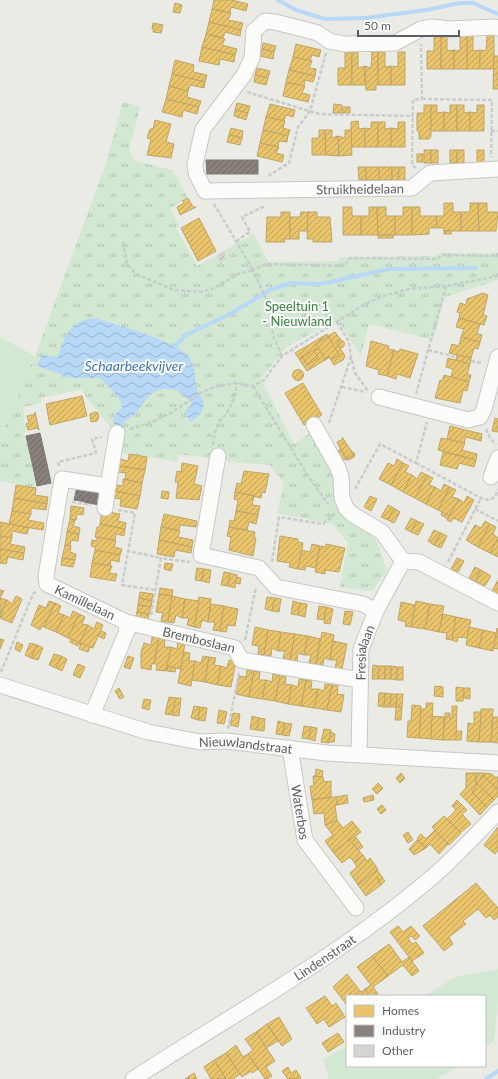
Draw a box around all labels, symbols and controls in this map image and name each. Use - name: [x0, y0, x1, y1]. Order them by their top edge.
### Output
- scale bar: [358, 12, 459, 38]
- text: 50 m: [364, 18, 391, 33]
- street label: Struikheidelaan: [316, 180, 404, 197]
- park label: Speeltuin 1 - Nieuwland: [262, 298, 332, 329]
- water label: Schaarbeekvijver: [85, 357, 183, 374]
- street label: Kamillelaan: [52, 581, 118, 623]
- street label: Bremboslaan: [161, 623, 237, 656]
- street label: Fresialaan: [352, 623, 378, 680]
- street label: Nieuwlandstraat: [199, 733, 293, 757]
- street label: Waterbos: [288, 783, 313, 841]
- street label: Lindenstraat: [291, 931, 359, 984]
- legend: [346, 995, 486, 1067]
- text: Homes: [382, 1003, 419, 1018]
- text: Industry: [382, 1023, 426, 1038]
- text: Other: [382, 1043, 414, 1058]

